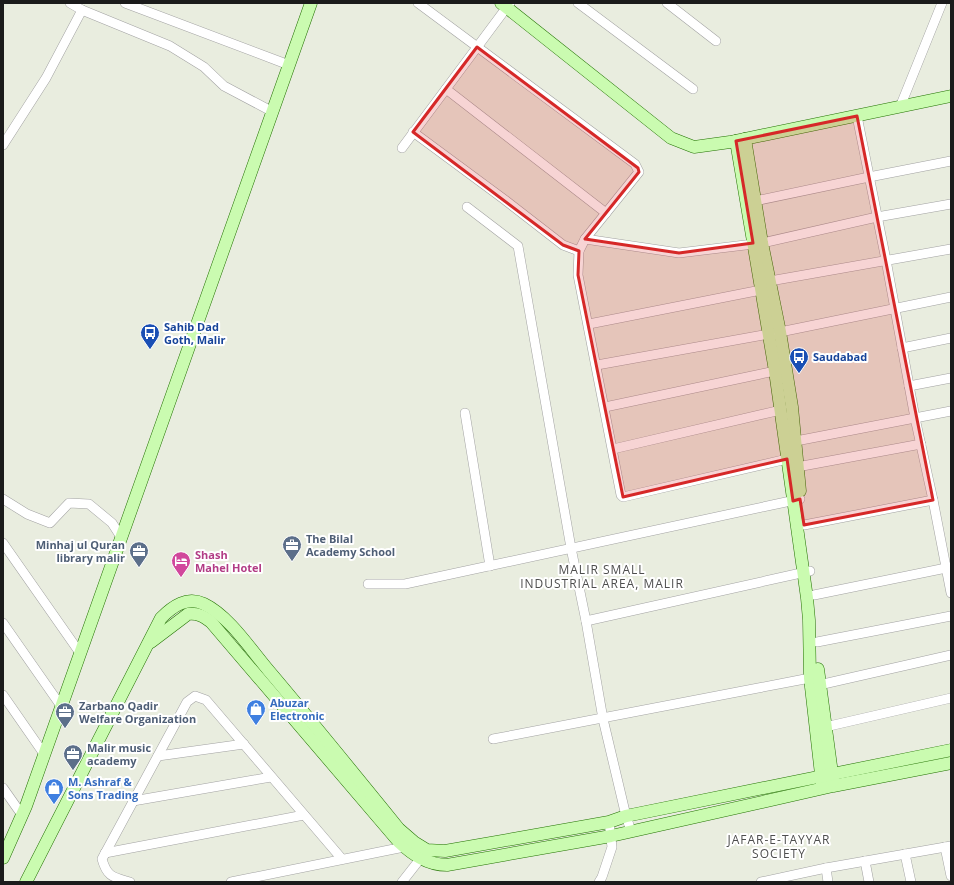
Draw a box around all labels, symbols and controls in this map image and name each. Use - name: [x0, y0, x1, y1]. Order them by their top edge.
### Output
- place label: Sahib Dad Goth, Malir: [164, 319, 226, 347]
- bus stop icon: Sahib Dad Goth, Malir: [139, 322, 161, 350]
- bus stop icon: Saudabad: [788, 346, 810, 374]
- place label: Saudabad: [813, 349, 867, 364]
- place label: The Bilal Academy School: [306, 531, 395, 559]
- office icon: The Bilal Academy School: [281, 534, 303, 562]
- place label: Minhaj ul Quran library malir: [36, 537, 125, 565]
- office icon: Minhaj ul Quran library malir: [128, 540, 150, 568]
- place label: Shash Mahel Hotel: [195, 547, 262, 575]
- hotel icon: Shash Mahel Hotel: [170, 550, 192, 578]
- district label: MALIR SMALL INDUSTRIAL AREA, MALIR: [520, 561, 684, 592]
- place label: Abuzar Electronic: [270, 695, 325, 723]
- place label: Zarbano Qadir Welfare Organization: [79, 698, 196, 726]
- shop icon: Abuzar Electronic: [245, 698, 267, 726]
- office icon: Zarbano Qadir Welfare Organization: [54, 701, 76, 729]
- place label: Malir music academy: [87, 740, 151, 768]
- office icon: Malir music academy: [62, 743, 84, 771]
- place label: M. Ashraf & Sons Trading: [68, 774, 139, 802]
- shop icon: M. Ashraf & Sons Trading: [43, 777, 65, 805]
- district label: JAFAR-E-TAYYAR SOCIETY: [727, 831, 831, 862]

